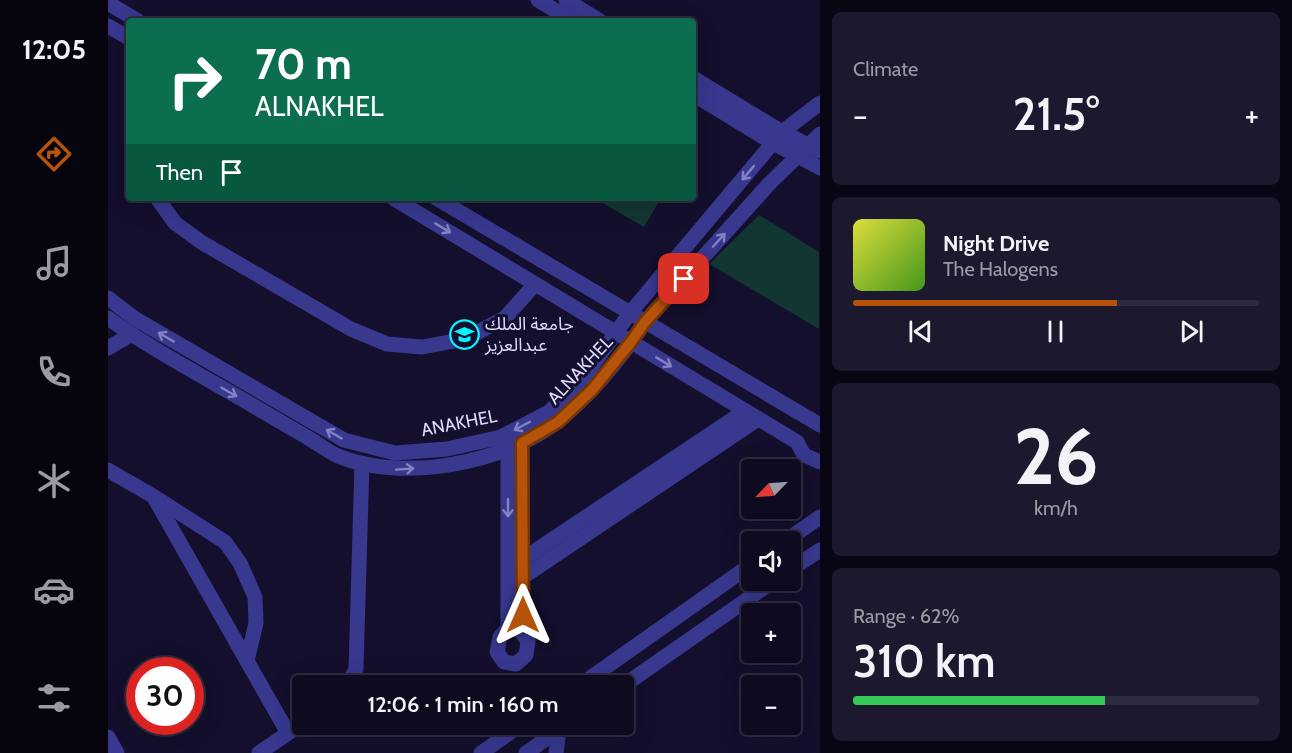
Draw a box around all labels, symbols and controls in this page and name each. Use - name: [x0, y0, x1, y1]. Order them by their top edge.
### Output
- text: 12:05: [22, 33, 86, 66]
- text: 70 m: [255, 38, 352, 90]
- icon: right: [156, 42, 234, 120]
- text: Climate: [853, 57, 918, 81]
- text: 21.5°: [1013, 87, 1099, 141]
- text: ALNAKHEL: [255, 90, 384, 123]
- text: −: [853, 95, 868, 135]
- text: +: [1244, 95, 1259, 135]
- icon: directions: [33, 133, 75, 175]
- icon: arrive: [215, 156, 248, 189]
- text: Then: [156, 159, 203, 186]
- one-way arrow: [741, 165, 755, 180]
- one-way arrow: [434, 223, 451, 235]
- text: Night Drive: [943, 230, 1049, 257]
- one-way arrow: [712, 233, 726, 248]
- icon: music: [33, 242, 75, 284]
- pin: [658, 253, 709, 304]
- text: The Halogens: [943, 257, 1058, 281]
- icon: arrive: [667, 262, 700, 295]
- place label: جامعة الملك عبدالعزيز: [484, 313, 574, 356]
- icon: previous: [904, 315, 937, 348]
- icon: pause: [1039, 315, 1072, 348]
- icon: next: [1175, 315, 1208, 348]
- school or university icon: جامعة الملك عبدالعزيز: [448, 318, 480, 350]
- one-way arrow: [158, 330, 175, 342]
- street label: ALNAKHEL: [543, 331, 617, 409]
- icon: phone: [33, 351, 75, 393]
- one-way arrow: [655, 356, 672, 368]
- one-way arrow: [220, 387, 238, 398]
- street label: ANAKHEL: [419, 405, 499, 441]
- text: 26: [1013, 409, 1099, 504]
- one-way arrow: [514, 420, 531, 432]
- one-way arrow: [326, 428, 343, 440]
- north arrow: [741, 459, 801, 519]
- map controls: [741, 459, 801, 735]
- icon: climate: [33, 460, 75, 502]
- one-way arrow: [395, 463, 415, 474]
- text: km/h: [1034, 496, 1078, 520]
- one-way arrow: [502, 497, 514, 517]
- button: sound: [741, 531, 801, 591]
- icon: car: [33, 569, 75, 611]
- position arrow: [491, 583, 555, 647]
- button: +: [741, 603, 801, 663]
- text: Range · 62%: [853, 604, 960, 628]
- text: 310 km: [853, 634, 995, 688]
- speed limit sign: 30: [126, 657, 204, 735]
- button: −: [741, 675, 801, 735]
- icon: filters: [33, 677, 75, 719]
- text: 12:06 · 1 min · 160 m: [367, 691, 559, 718]

